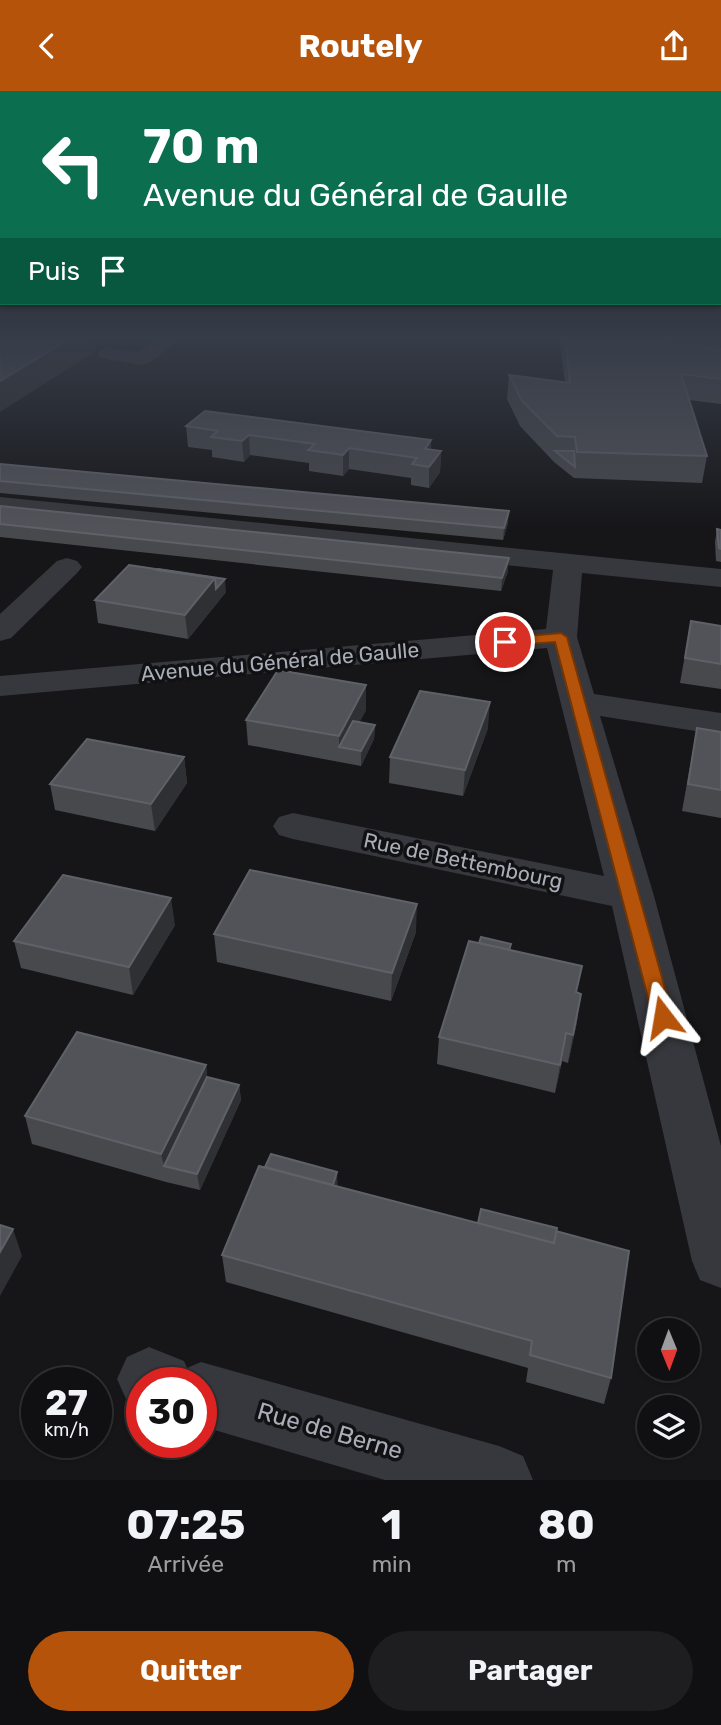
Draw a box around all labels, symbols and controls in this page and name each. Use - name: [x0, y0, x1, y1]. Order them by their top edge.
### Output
- icon: back: [28, 27, 66, 65]
- text: Routely: [298, 27, 423, 65]
- icon: share: [655, 27, 693, 65]
- text: 70 m: [143, 117, 260, 175]
- icon: left: [28, 119, 119, 210]
- text: Avenue du Général de Gaulle: [143, 176, 568, 214]
- icon: arrive: [94, 252, 132, 290]
- text: Puis: [28, 256, 80, 287]
- pin: [475, 612, 535, 672]
- icon: arrive: [486, 623, 524, 661]
- street label: Avenue du Général de Gaulle: [140, 637, 420, 686]
- street label: Rue de Bettembourg: [361, 827, 565, 894]
- position arrow: [626, 980, 700, 1054]
- north arrow: [637, 1318, 700, 1381]
- map controls: [637, 1318, 700, 1458]
- speed limit sign: 30: [126, 1367, 217, 1458]
- text: 27: [45, 1382, 88, 1424]
- button: layers: [637, 1395, 700, 1458]
- street label: Rue de Berne: [254, 1397, 406, 1465]
- text: km/h: [44, 1419, 89, 1441]
- text: 07:25: [126, 1500, 246, 1550]
- text: 1: [381, 1500, 402, 1550]
- text: 80: [538, 1500, 595, 1550]
- text: Arrivée: [148, 1550, 224, 1578]
- text: min: [372, 1550, 412, 1578]
- text: m: [556, 1550, 577, 1578]
- button: Quitter: [28, 1631, 354, 1711]
- button: Partager: [368, 1631, 693, 1711]

